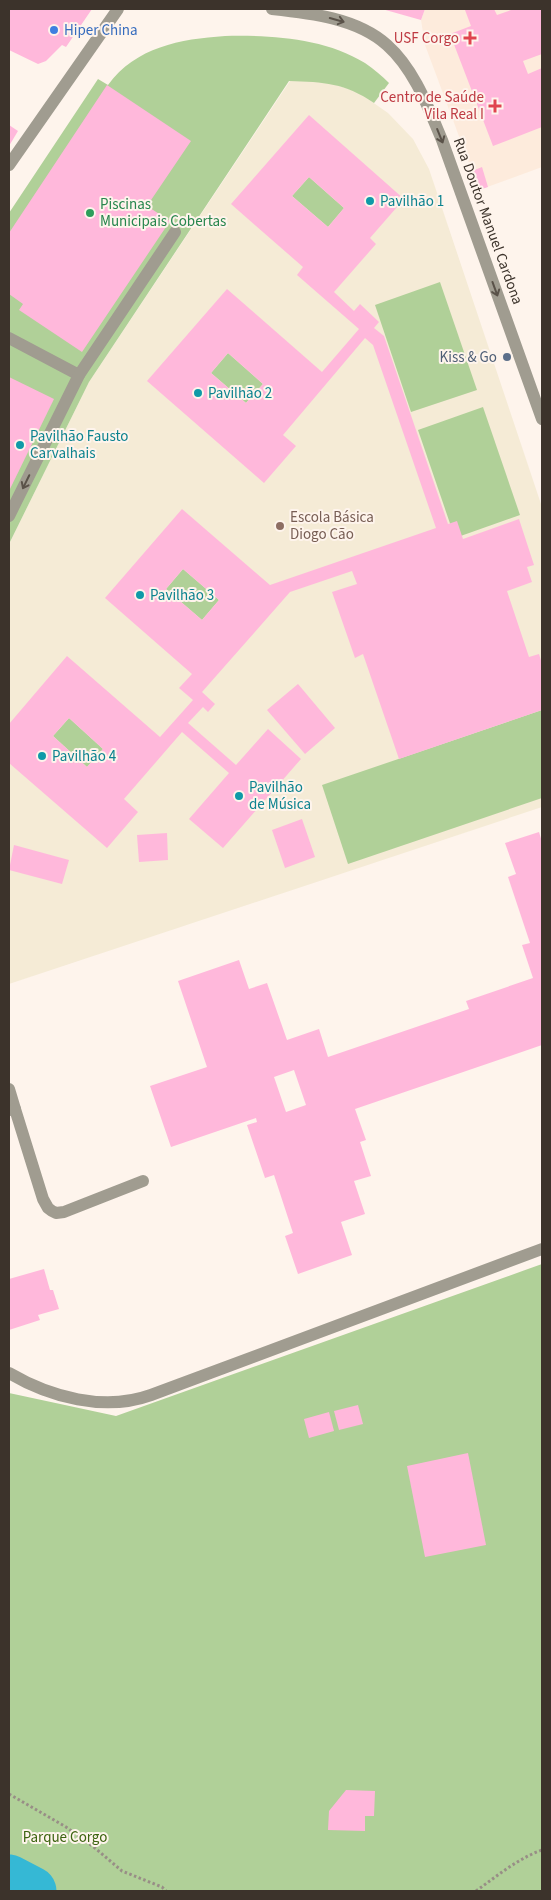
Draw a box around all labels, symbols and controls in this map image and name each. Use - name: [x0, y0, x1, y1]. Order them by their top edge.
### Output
- one-way arrow: [328, 16, 344, 26]
- place label: Hiper China: [64, 20, 138, 41]
- marker: Hiper China: [48, 24, 60, 36]
- place label: USF Corgo: [394, 28, 459, 49]
- marker: USF Corgo: [463, 31, 477, 45]
- place label: Centro de Saúde Vila Real I: [380, 87, 484, 125]
- marker: Centro de Saúde Vila Real I: [488, 99, 502, 113]
- one-way arrow: [436, 128, 445, 143]
- street label: Rua Doutor Manuel Cardona: [448, 134, 528, 308]
- place label: Pavilhão 1: [380, 191, 444, 212]
- place label: Piscinas Municipais Cobertas: [100, 194, 226, 232]
- marker: Pavilhão 1: [364, 195, 376, 207]
- marker: Piscinas Municipais Cobertas: [84, 207, 96, 219]
- one-way arrow: [491, 281, 500, 296]
- place label: Kiss & Go: [440, 347, 497, 368]
- marker: Kiss & Go: [501, 351, 513, 363]
- place label: Pavilhão 2: [208, 383, 272, 404]
- marker: Pavilhão 2: [192, 387, 204, 399]
- place label: Pavilhão Fausto Carvalhais: [30, 426, 128, 464]
- marker: Pavilhão Fausto Carvalhais: [14, 439, 26, 451]
- one-way arrow: [21, 474, 31, 489]
- place label: Escola Básica Diogo Cão: [290, 507, 374, 545]
- marker: Escola Básica Diogo Cão: [274, 520, 286, 532]
- place label: Pavilhão 3: [150, 585, 214, 606]
- marker: Pavilhão 3: [134, 589, 146, 601]
- place label: Pavilhão 4: [52, 746, 117, 767]
- marker: Pavilhão 4: [36, 750, 48, 762]
- place label: Pavilhão de Música: [249, 777, 311, 815]
- marker: Pavilhão de Música: [233, 790, 245, 802]
- park label: Parque Corgo: [23, 1827, 107, 1848]

